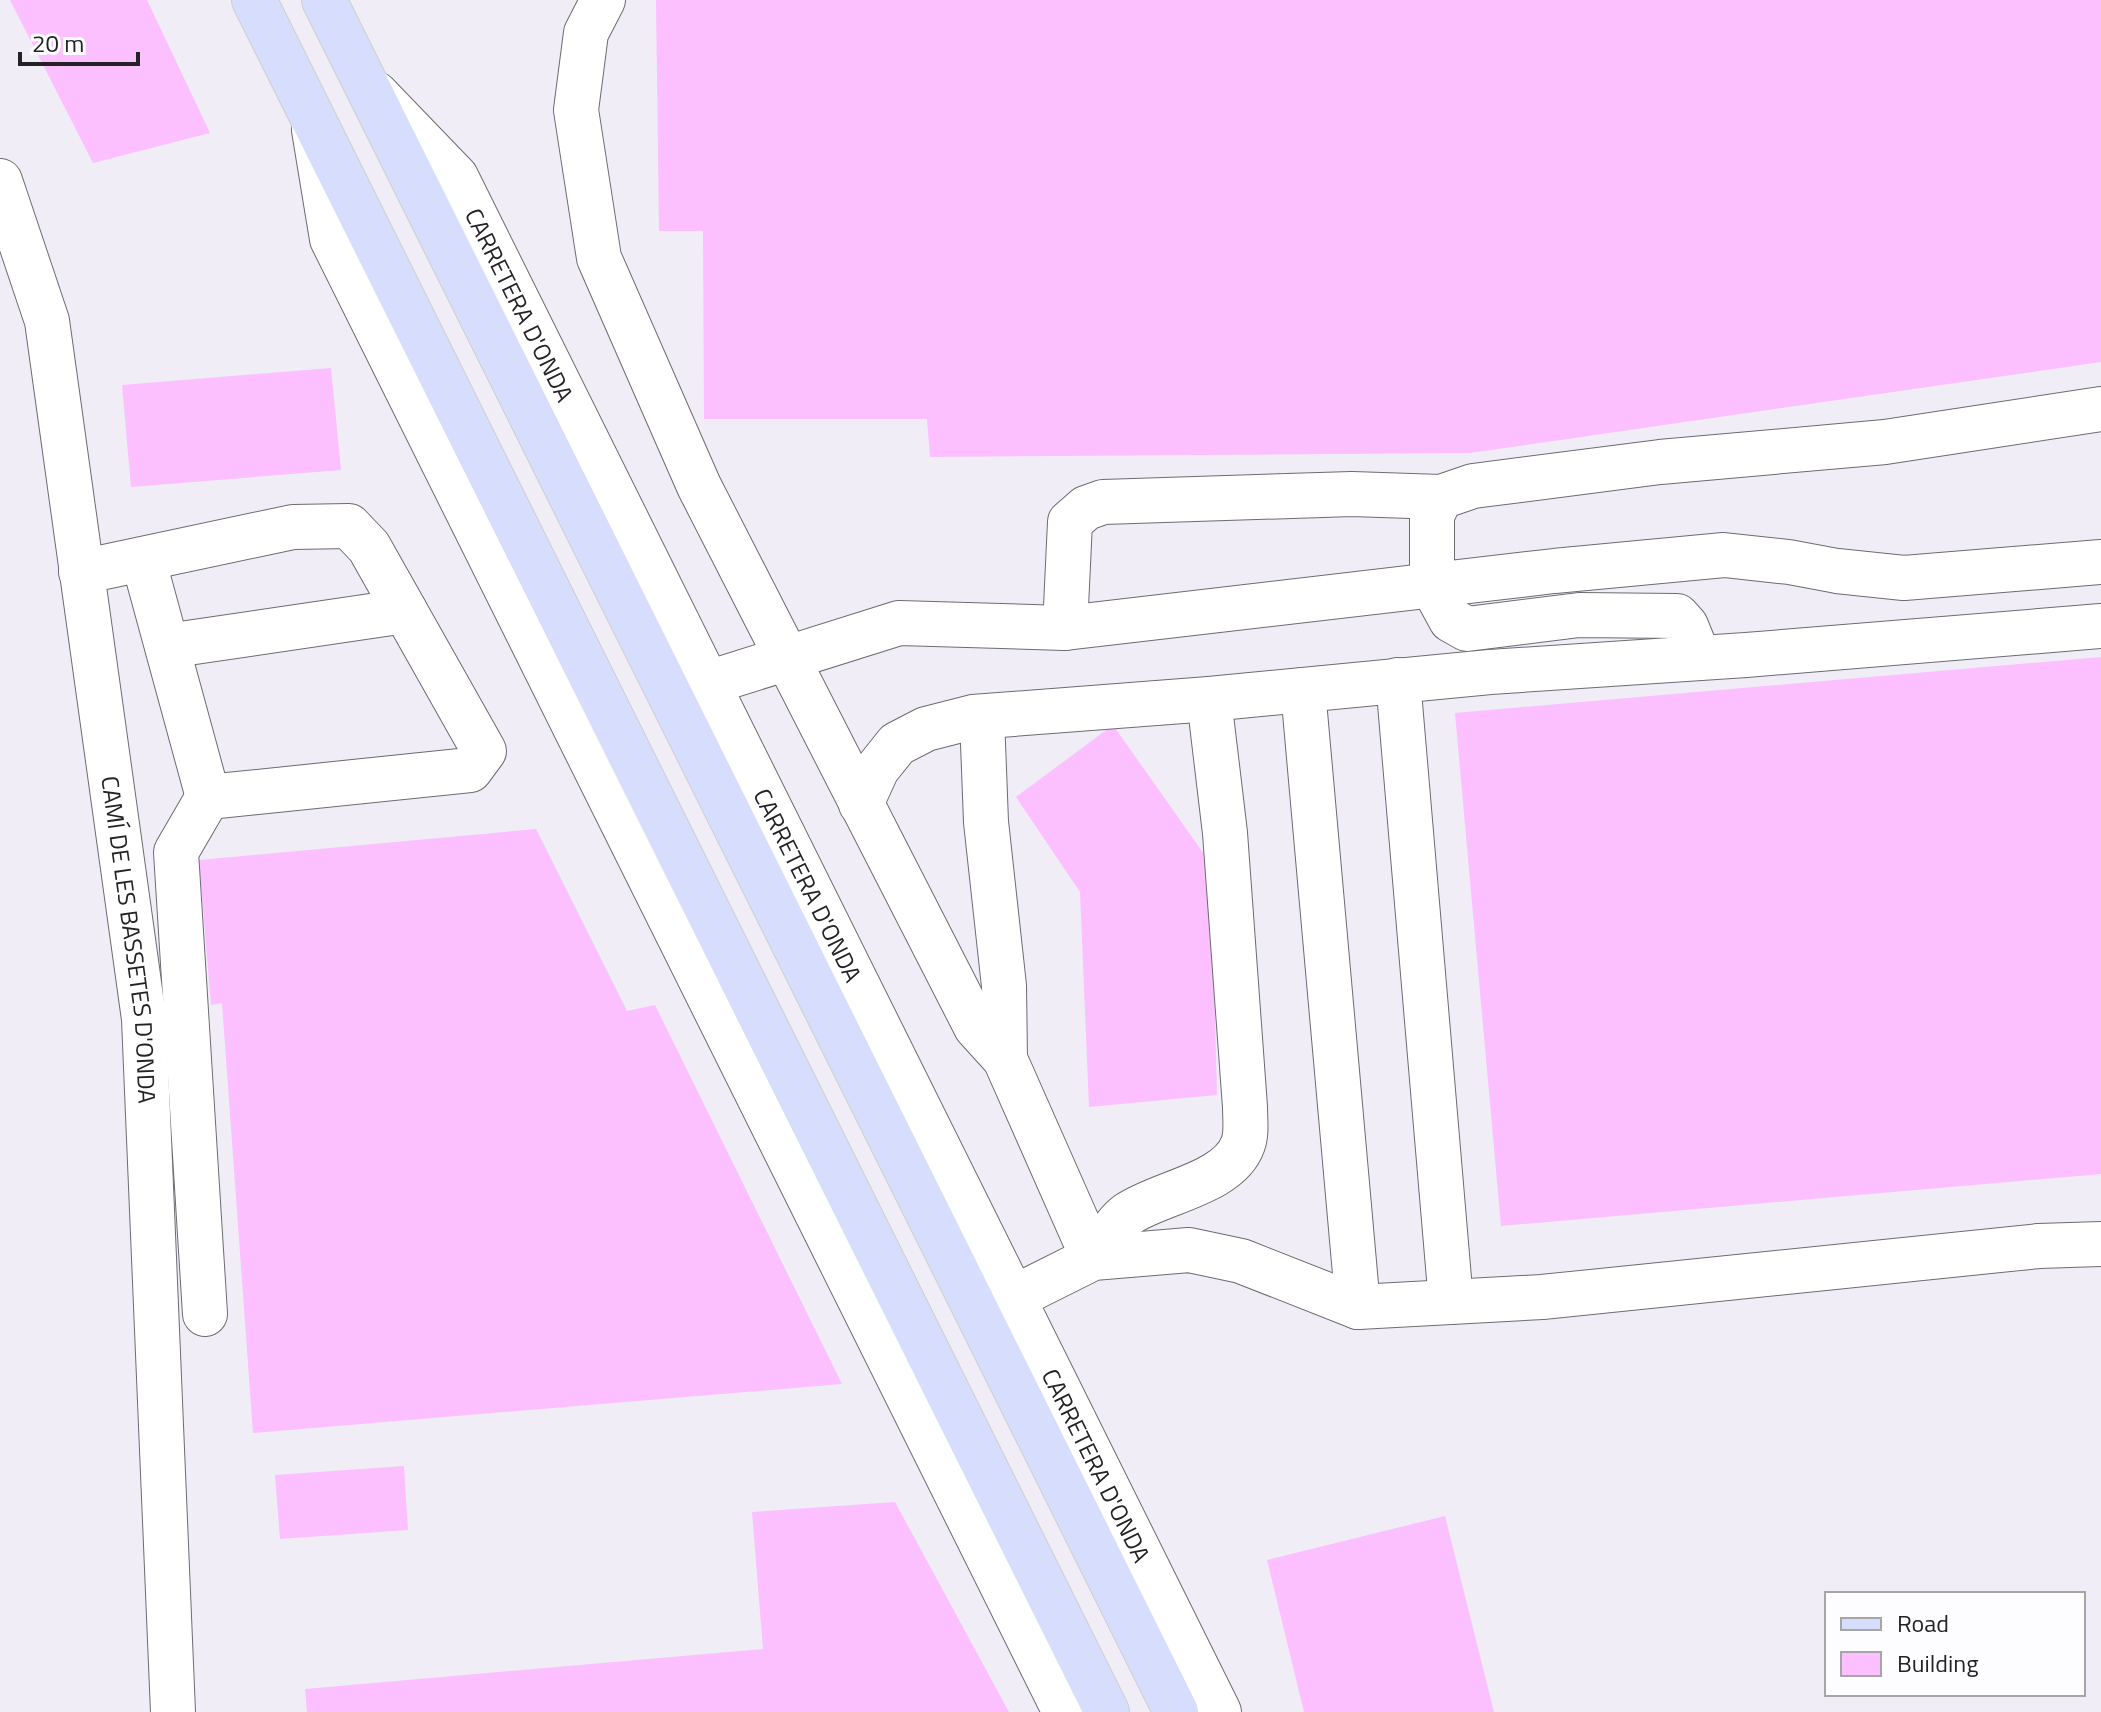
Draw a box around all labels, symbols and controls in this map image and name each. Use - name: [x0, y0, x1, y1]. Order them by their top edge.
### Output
- scale bar: [20, 16, 138, 66]
- text: 20 m: [32, 25, 84, 61]
- street label: CARRETERA D'ONDA: [456, 202, 583, 408]
- street label: CAMÍ DE LES BASSETES D'ONDA: [92, 774, 166, 1104]
- street label: CARRETERA D'ONDA: [745, 782, 871, 988]
- street label: CARRETERA D'ONDA: [1033, 1362, 1160, 1568]
- legend: [1825, 1592, 2085, 1696]
- text: Road: [1897, 1605, 1949, 1641]
- text: Building: [1897, 1645, 1979, 1681]

